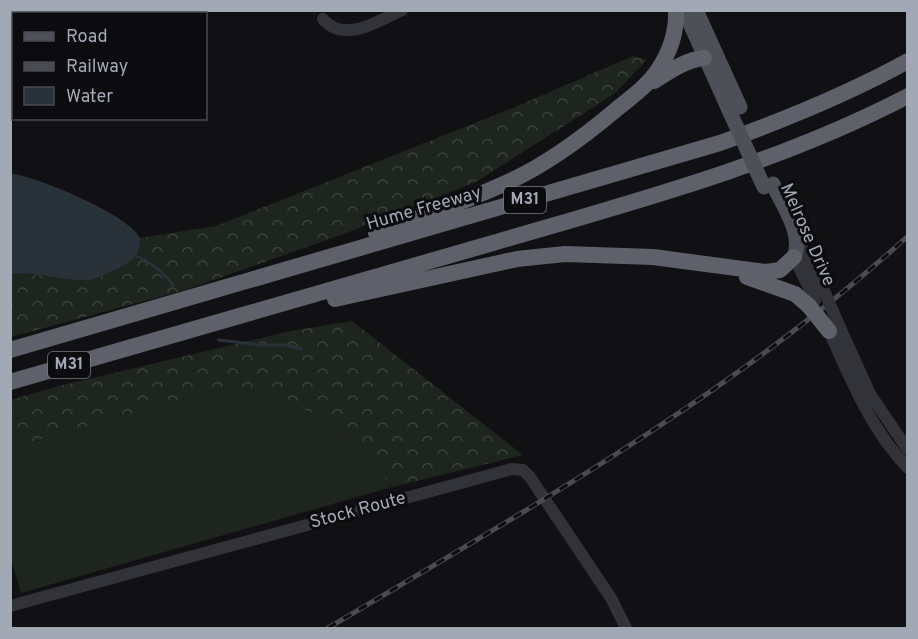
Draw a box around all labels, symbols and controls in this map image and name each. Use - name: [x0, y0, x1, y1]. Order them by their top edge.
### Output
- legend: [12, 12, 207, 120]
- text: Road: [66, 26, 108, 49]
- text: Railway: [66, 56, 128, 79]
- text: Water: [66, 86, 113, 109]
- street label: Melrose Drive: [774, 180, 840, 290]
- street label: Hume Freeway: [364, 182, 484, 236]
- road number: M31: [504, 187, 546, 213]
- road number: M31: [48, 352, 90, 378]
- street label: Stock Route: [308, 487, 408, 535]

